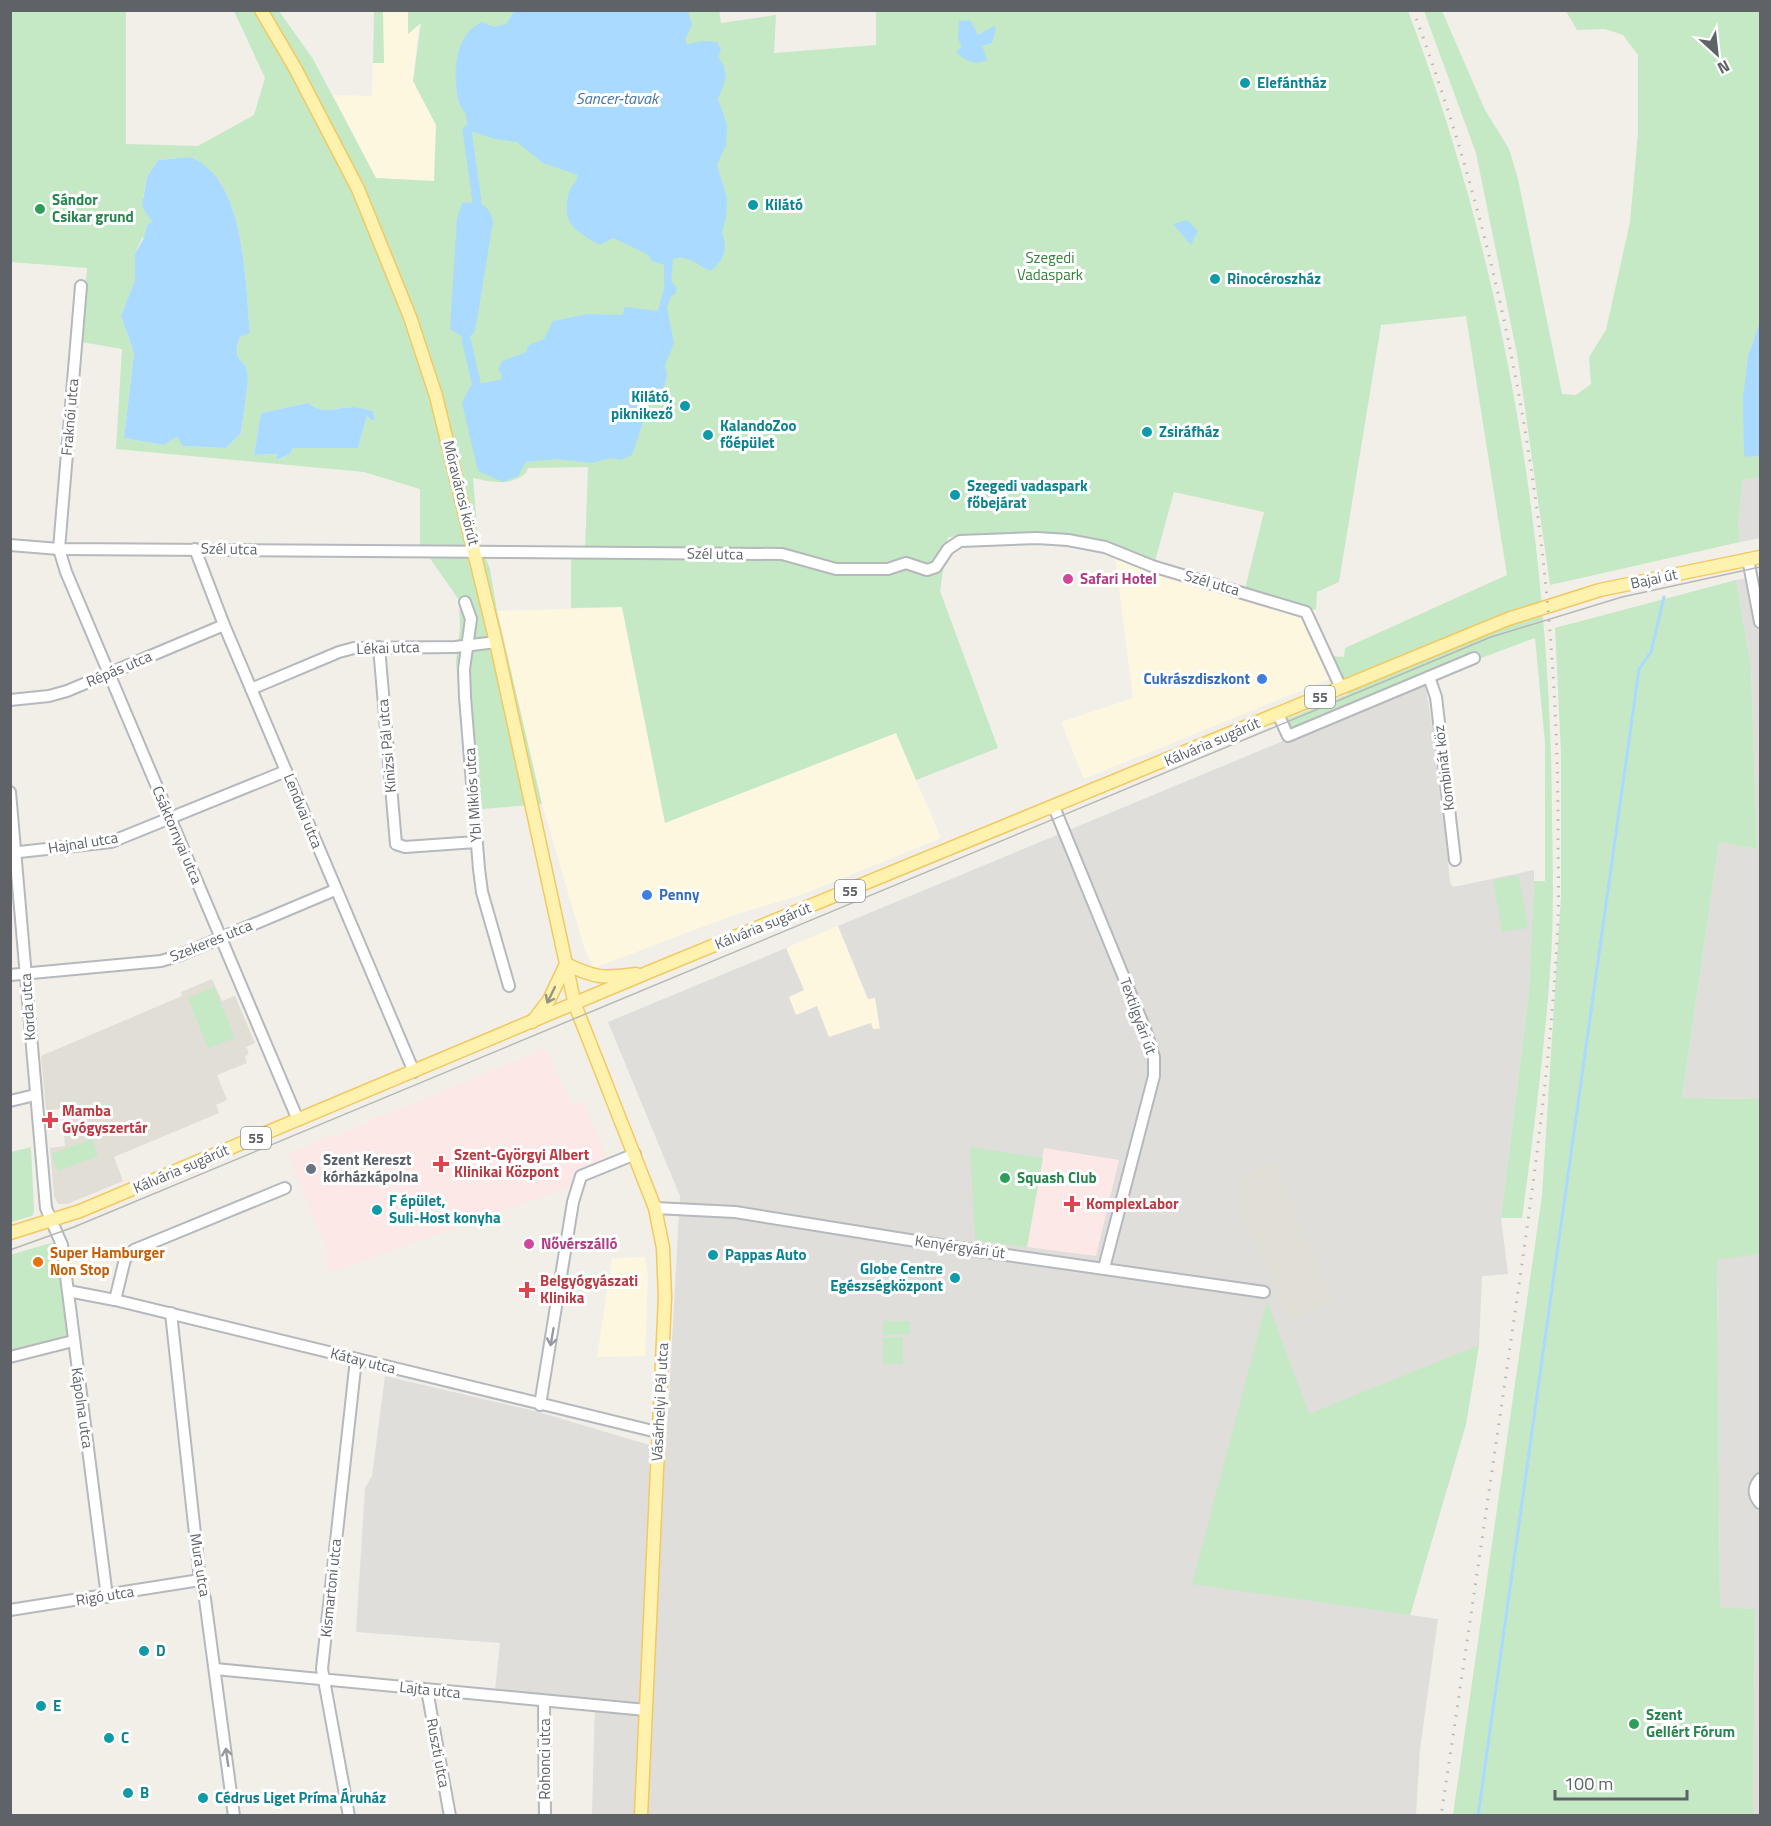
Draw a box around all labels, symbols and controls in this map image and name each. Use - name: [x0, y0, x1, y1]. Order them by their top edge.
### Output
- north arrow: [1687, 24, 1747, 84]
- text: N: [1713, 54, 1734, 81]
- place label: Elefántház: [1257, 71, 1327, 94]
- marker: Elefántház: [1238, 76, 1252, 90]
- water label: Sancer-tavak: [576, 86, 660, 110]
- place label: Sándor Csikar grund: [52, 188, 134, 228]
- place label: Kilátó: [765, 193, 803, 216]
- marker: Kilátó: [746, 198, 760, 212]
- marker: Sándor Csikar grund: [33, 202, 47, 216]
- park label: Szegedi Vadaspark: [1017, 246, 1083, 286]
- place label: Rinocéroszház: [1227, 267, 1321, 290]
- marker: Rinocéroszház: [1208, 272, 1222, 286]
- street label: Fraknói utca: [55, 377, 84, 456]
- place label: Kilátó, piknikező: [611, 385, 673, 425]
- marker: Kilátó, piknikező: [678, 399, 692, 413]
- place label: KalandoZoo főépület: [720, 414, 796, 454]
- place label: Zsiráfház: [1159, 420, 1219, 443]
- marker: Zsiráfház: [1140, 425, 1154, 439]
- marker: KalandoZoo főépület: [701, 428, 715, 442]
- street label: Móravárosi körút: [437, 438, 486, 549]
- place label: Szegedi vadaspark főbejárat: [967, 474, 1088, 514]
- marker: Szegedi vadaspark főbejárat: [948, 488, 962, 502]
- street label: Szél utca: [201, 537, 258, 560]
- street label: Szél utca: [687, 542, 744, 565]
- street label: Bajai út: [1628, 562, 1680, 595]
- street label: Szél utca: [1182, 564, 1243, 601]
- place label: Safari Hotel: [1080, 567, 1157, 590]
- marker: Safari Hotel: [1061, 572, 1075, 586]
- street label: Lékai utca: [356, 635, 420, 660]
- street label: Répás utca: [82, 644, 156, 693]
- place label: Cukrászdiszkont: [1143, 667, 1251, 690]
- marker: Cukrászdiszkont: [1255, 672, 1269, 686]
- road number: 55: [1305, 686, 1335, 708]
- street label: Kinizsi Pál utca: [371, 698, 402, 794]
- street label: Kálvária sugárút: [1160, 711, 1264, 772]
- street label: Kombinát köz: [1427, 724, 1460, 812]
- street label: Ybl Miklós utca: [458, 746, 487, 843]
- street label: Lendvai utca: [278, 770, 329, 852]
- street label: Csáktornyai utca: [146, 782, 209, 888]
- street label: Hajnal utca: [46, 826, 120, 859]
- road number: 55: [835, 880, 865, 902]
- place label: Penny: [659, 883, 700, 906]
- marker: Penny: [640, 888, 654, 902]
- street label: Kálvária sugárút: [711, 895, 815, 955]
- street label: Szekeres utca: [166, 913, 256, 968]
- street label: Korda utca: [14, 972, 41, 1041]
- street label: Textilgyári út: [1114, 974, 1163, 1058]
- one-way arrow: [544, 986, 556, 1004]
- place label: Mamba Gyógyszertár: [62, 1099, 148, 1139]
- marker: Mamba Gyógyszertár: [43, 1113, 57, 1127]
- road number: 55: [241, 1127, 271, 1149]
- street label: Kálvária sugárút: [129, 1138, 233, 1199]
- place label: Szent-Györgyi Albert Klinikai Központ: [454, 1143, 590, 1183]
- place label: Szent Kereszt kórházkápolna: [323, 1148, 419, 1188]
- marker: Szent-Györgyi Albert Klinikai Központ: [432, 1155, 450, 1173]
- marker: Szent Kereszt kórházkápolna: [304, 1162, 318, 1176]
- place label: Squash Club: [1017, 1166, 1097, 1189]
- marker: Squash Club: [998, 1171, 1012, 1185]
- place label: F épület, Suli-Host konyha: [389, 1189, 501, 1229]
- place label: KomplexLabor: [1086, 1192, 1179, 1215]
- marker: KomplexLabor: [1063, 1195, 1081, 1213]
- marker: F épület, Suli-Host konyha: [370, 1203, 384, 1217]
- street label: Kenyérgyári út: [913, 1229, 1007, 1264]
- place label: Nővérszálló: [541, 1232, 617, 1255]
- marker: Nővérszálló: [522, 1237, 536, 1251]
- place label: Super Hamburger Non Stop: [50, 1241, 165, 1281]
- place label: Pappas Auto: [725, 1243, 807, 1266]
- marker: Pappas Auto: [706, 1248, 720, 1262]
- marker: Super Hamburger Non Stop: [31, 1255, 45, 1269]
- place label: Globe Centre Egészségközpont: [830, 1257, 944, 1297]
- place label: Belgyógyászati Klinika: [540, 1269, 638, 1309]
- marker: Globe Centre Egészségközpont: [948, 1271, 962, 1285]
- marker: Belgyógyászati Klinika: [518, 1281, 536, 1299]
- one-way arrow: [546, 1327, 557, 1346]
- street label: Kátay utca: [328, 1341, 399, 1380]
- street label: Vásárhelyi Pál utca: [645, 1342, 674, 1462]
- street label: Kápolna utca: [65, 1366, 100, 1450]
- street label: Mura utca: [184, 1532, 217, 1599]
- street label: Kismartoni utca: [314, 1537, 347, 1638]
- street label: Rigó utca: [74, 1579, 136, 1611]
- place label: D: [156, 1639, 166, 1662]
- marker: D: [137, 1644, 151, 1658]
- street label: Lajta utca: [398, 1675, 462, 1704]
- place label: E: [53, 1694, 61, 1717]
- marker: E: [34, 1699, 48, 1713]
- place label: Szent Gellért Fórum: [1646, 1703, 1735, 1743]
- street label: Ruszti utca: [421, 1716, 457, 1790]
- marker: Szent Gellért Fórum: [1627, 1717, 1641, 1731]
- street label: Rohonci utca: [533, 1718, 556, 1800]
- place label: C: [121, 1726, 129, 1749]
- marker: C: [102, 1731, 116, 1745]
- one-way arrow: [222, 1748, 233, 1768]
- scale bar: [1555, 1763, 1687, 1801]
- text: 100 m: [1564, 1770, 1613, 1797]
- place label: B: [140, 1781, 149, 1804]
- marker: B: [121, 1786, 135, 1800]
- place label: Cédrus Liget Príma Áruház: [215, 1786, 386, 1809]
- marker: Cédrus Liget Príma Áruház: [196, 1791, 210, 1805]

